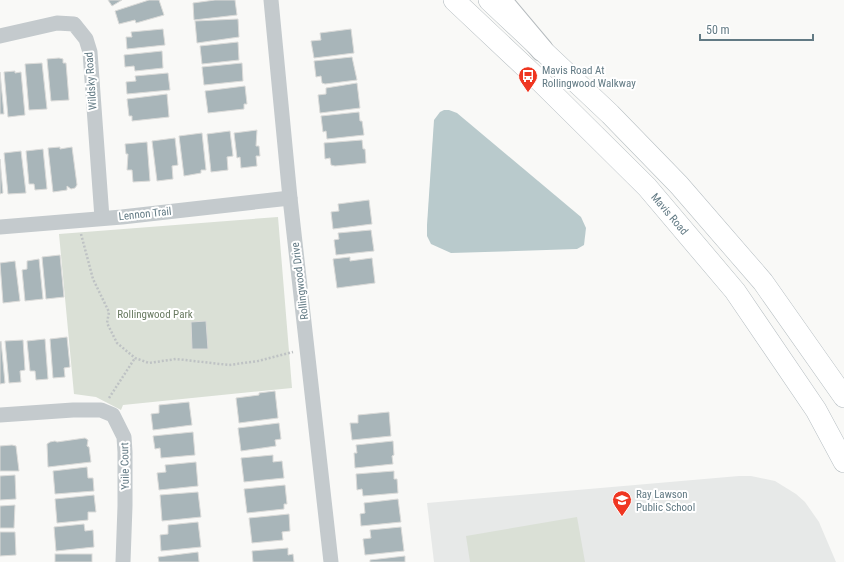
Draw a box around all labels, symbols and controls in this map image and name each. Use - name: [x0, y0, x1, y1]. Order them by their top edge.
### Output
- scale bar: [700, 16, 813, 42]
- text: 50 m: [706, 23, 730, 37]
- street label: Wildsky Road: [82, 52, 100, 110]
- place label: Mavis Road At Rollingwood Walkway: [542, 64, 636, 90]
- bus stop icon: Mavis Road At Rollingwood Walkway: [517, 65, 539, 93]
- street label: Mavis Road: [649, 190, 691, 237]
- street label: Lennon Trail: [118, 205, 172, 223]
- street label: Rollingwood Drive: [289, 242, 311, 320]
- park label: Rollingwood Park: [117, 308, 193, 321]
- street label: Yuile Court: [118, 442, 132, 490]
- place label: Ray Lawson Public School: [636, 488, 695, 514]
- school or university icon: Ray Lawson Public School: [611, 489, 633, 517]

